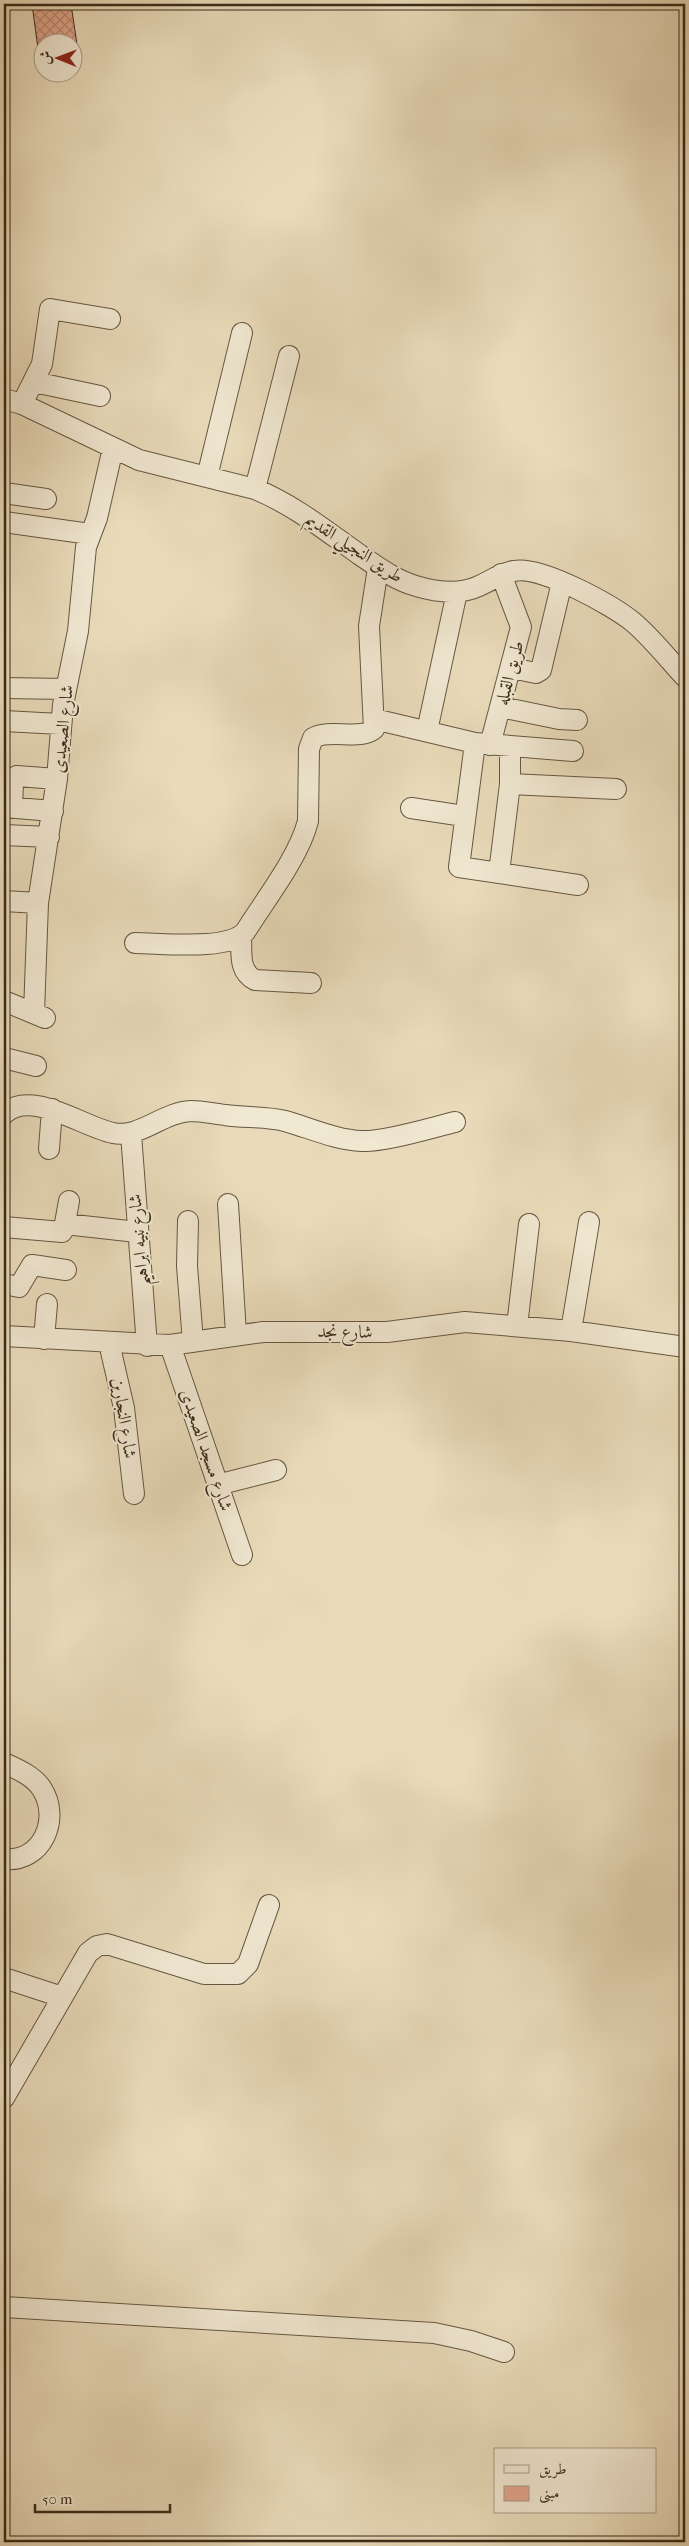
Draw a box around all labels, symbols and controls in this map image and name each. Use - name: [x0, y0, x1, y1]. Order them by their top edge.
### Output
- north arrow: [32, 32, 82, 82]
- text: ش: [37, 51, 54, 65]
- street label: طريق النجيلي القديم: [298, 509, 407, 592]
- street label: طريق القبله: [491, 639, 530, 708]
- street label: شارع الصعيدى: [48, 684, 82, 774]
- street label: شارع نبيه ابراهيم: [125, 1193, 160, 1287]
- street label: شارع نجد: [317, 1321, 373, 1347]
- street label: شارع النجارين: [103, 1376, 141, 1461]
- street label: شارع مسجد الصعيدى: [172, 1386, 237, 1515]
- legend: [494, 2448, 656, 2514]
- text: طريق: [539, 2460, 566, 2479]
- scale bar: [35, 2481, 170, 2513]
- text: مبنى: [539, 2484, 559, 2504]
- text: 50 m: [42, 2490, 73, 2508]

